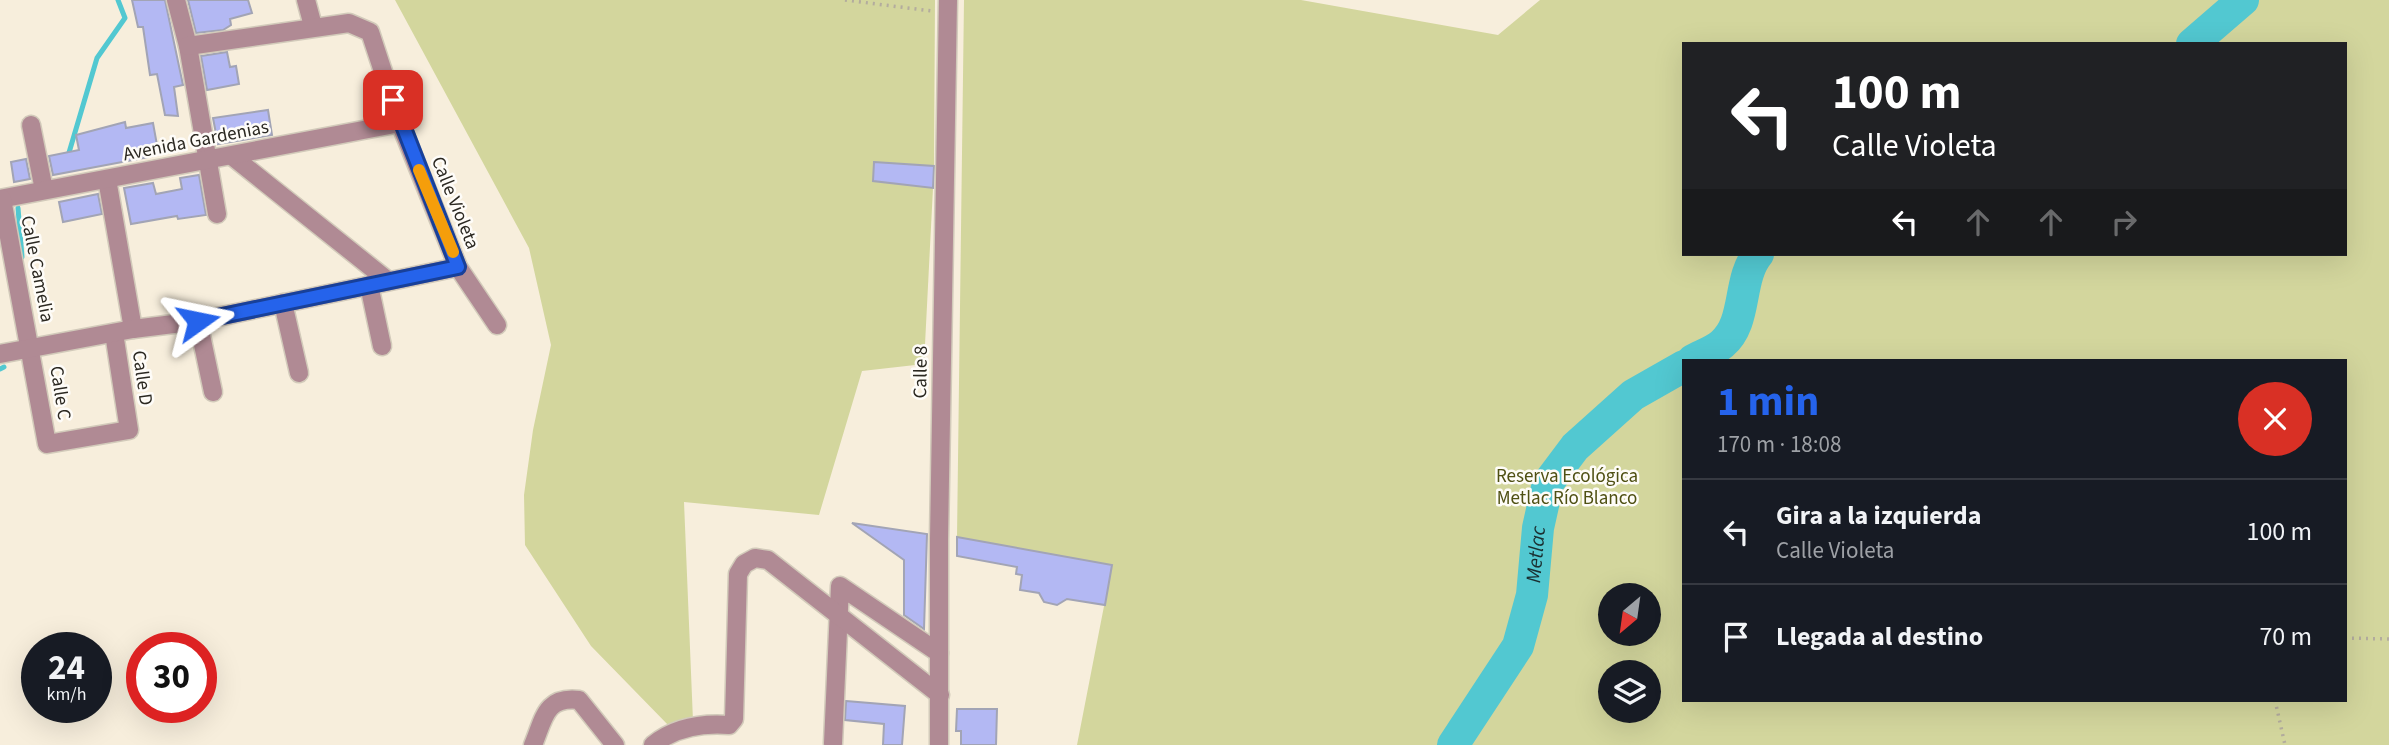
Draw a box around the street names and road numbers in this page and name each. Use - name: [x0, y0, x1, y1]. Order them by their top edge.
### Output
- street label: Avenida Gardenias: [121, 114, 271, 168]
- street label: Calle Violeta: [424, 153, 486, 253]
- street label: Calle Camelia: [13, 213, 61, 325]
- street label: Calle 8: [907, 345, 935, 399]
- street label: Calle D: [125, 349, 159, 407]
- street label: Calle C: [42, 364, 78, 422]

